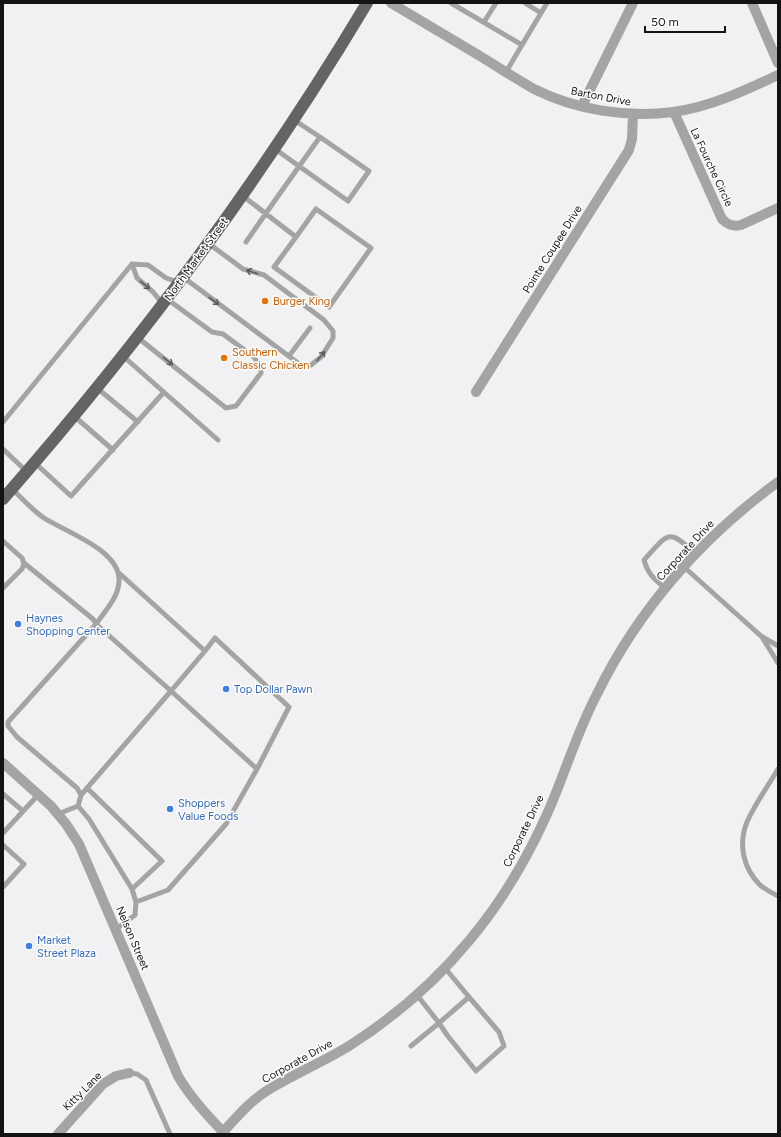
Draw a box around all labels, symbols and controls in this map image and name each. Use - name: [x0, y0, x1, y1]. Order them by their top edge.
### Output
- scale bar: [645, 8, 725, 34]
- text: 50 m: [651, 15, 679, 29]
- street label: Barton Drive: [570, 84, 632, 109]
- street label: La Fourche Circle: [688, 126, 736, 209]
- street label: Pointe Coupee Drive: [520, 203, 585, 296]
- street label: North Market Street: [162, 215, 231, 303]
- one-way arrow: [246, 268, 259, 275]
- one-way arrow: [140, 281, 151, 290]
- place label: Burger King: [273, 295, 330, 308]
- one-way arrow: [208, 296, 219, 305]
- marker: Burger King: [260, 296, 270, 306]
- place label: Southern Classic Chicken: [232, 346, 309, 372]
- one-way arrow: [316, 351, 325, 361]
- marker: Southern Classic Chicken: [219, 353, 229, 363]
- one-way arrow: [162, 357, 173, 366]
- street label: Corporate Drive: [654, 517, 717, 583]
- place label: Haynes Shopping Center: [26, 612, 110, 638]
- marker: Haynes Shopping Center: [13, 619, 23, 629]
- place label: Top Dollar Pawn: [234, 683, 312, 696]
- marker: Top Dollar Pawn: [221, 684, 231, 694]
- street label: Corporate Drive: [500, 793, 547, 869]
- place label: Shoppers Value Foods: [178, 797, 238, 823]
- marker: Shoppers Value Foods: [165, 804, 175, 814]
- street label: Nelson Street: [113, 904, 152, 972]
- place label: Market Street Plaza: [37, 934, 96, 960]
- marker: Market Street Plaza: [24, 941, 34, 951]
- street label: Corporate Drive: [260, 1037, 335, 1086]
- street label: Kitty Lane: [60, 1069, 104, 1113]

